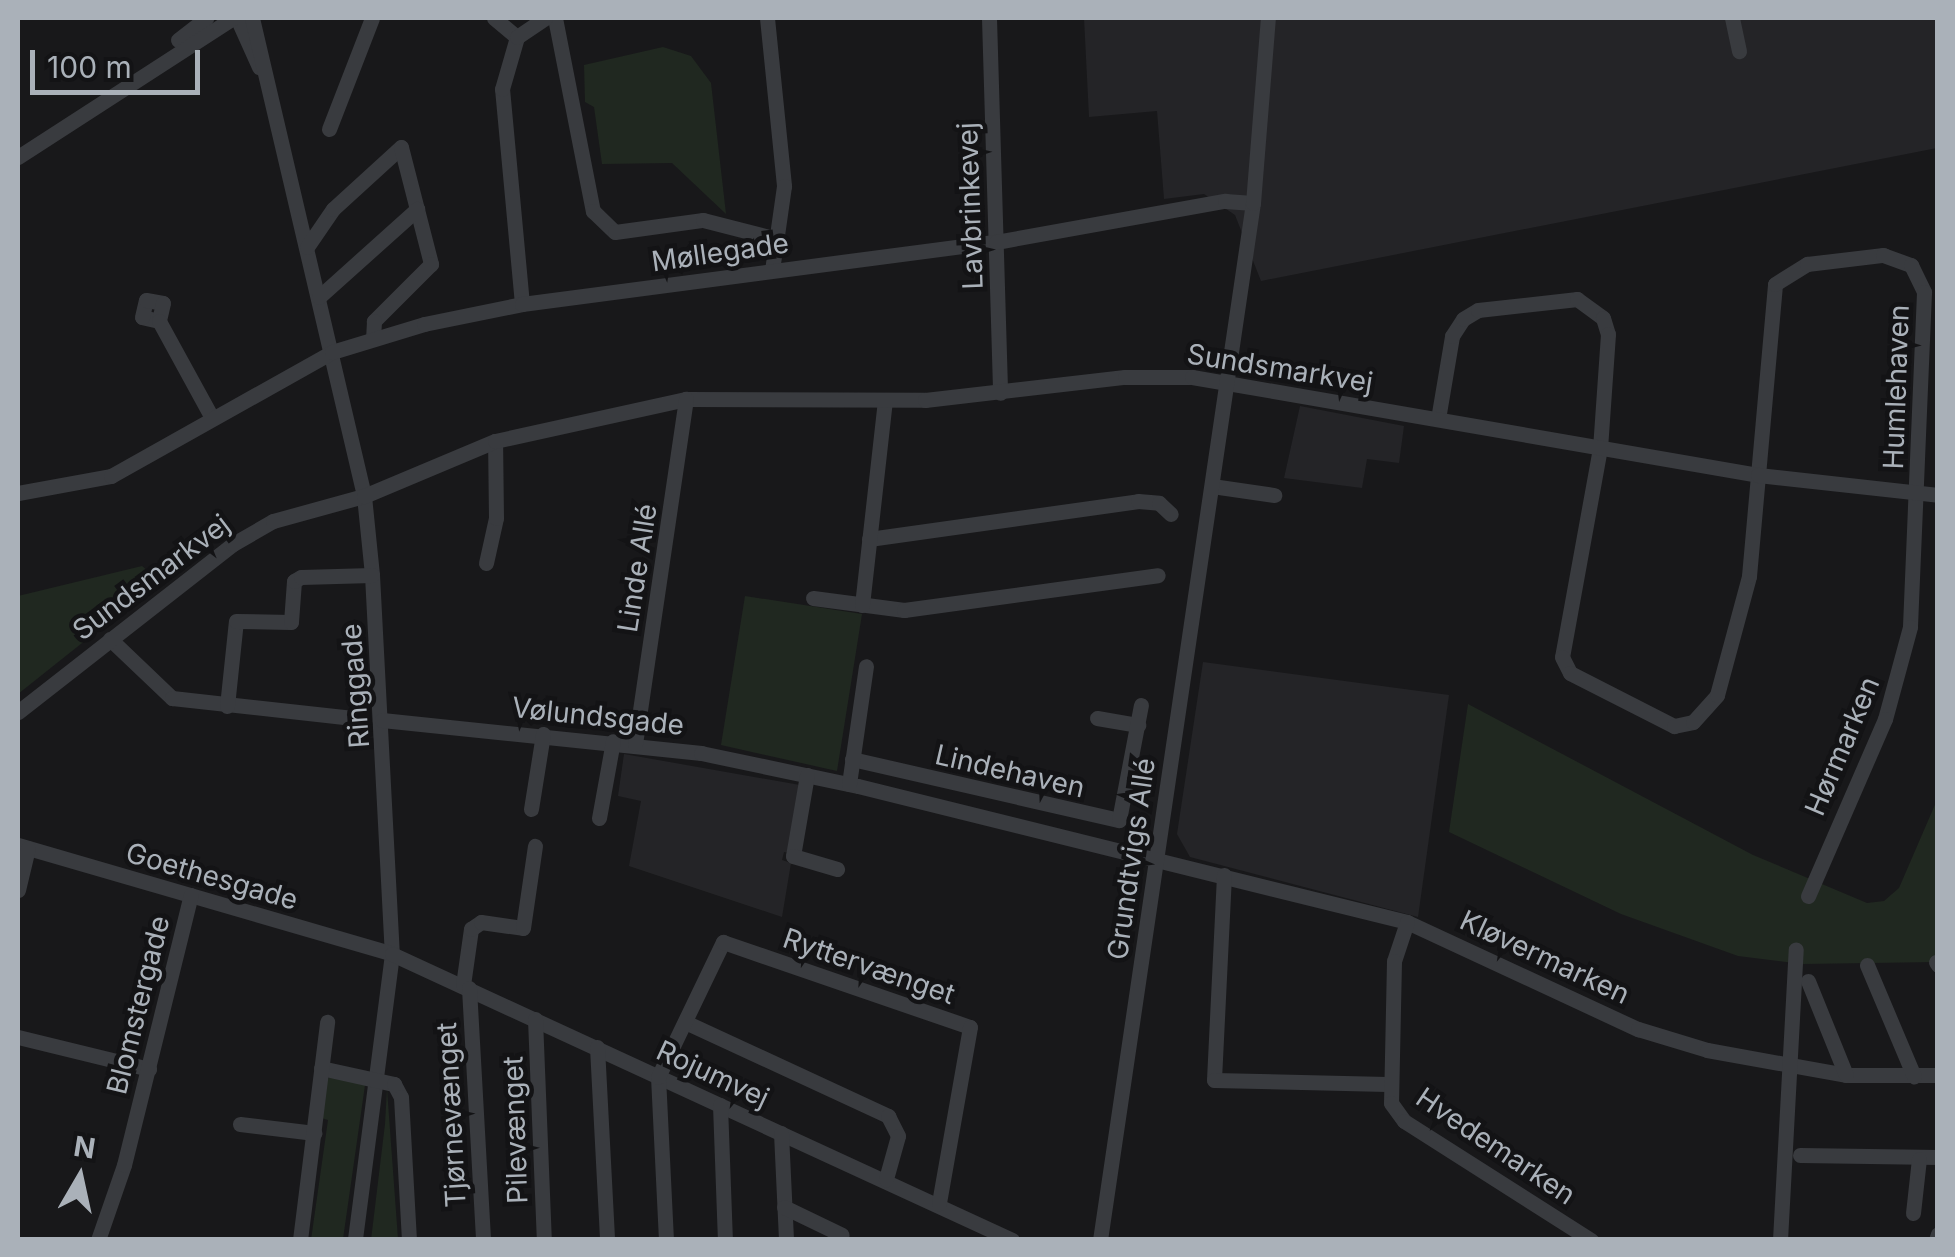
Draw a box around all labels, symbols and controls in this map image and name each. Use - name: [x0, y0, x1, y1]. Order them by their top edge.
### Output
- scale bar: [35, 30, 205, 92]
- text: 100 m: [47, 49, 132, 85]
- street label: Lavbrinkevej: [950, 122, 990, 290]
- street label: Møllegade: [649, 226, 791, 278]
- street label: Humlehaven: [1876, 304, 1916, 470]
- street label: Sundsmarkvej: [1185, 337, 1375, 399]
- street label: Linde Allé: [610, 501, 664, 635]
- street label: Sundsmarkvej: [66, 507, 236, 647]
- street label: Ringgade: [334, 623, 376, 749]
- street label: Hørmarken: [1798, 672, 1886, 820]
- street label: Vølundsgade: [510, 690, 686, 742]
- street label: Lindehaven: [932, 737, 1088, 805]
- street label: Grundtvigs Allé: [1100, 756, 1162, 962]
- street label: Goethesgade: [122, 835, 302, 917]
- street label: Kløvermarken: [1455, 903, 1635, 1011]
- street label: Blomstergade: [100, 912, 176, 1098]
- street label: Ryttervænget: [779, 921, 959, 1011]
- street label: Tjørnevænget: [429, 1022, 473, 1208]
- street label: Rojumvej: [651, 1033, 775, 1115]
- street label: Pilevænget: [496, 1056, 534, 1204]
- street label: Hvedemarken: [1410, 1080, 1582, 1212]
- north arrow: [30, 1127, 130, 1227]
- text: N: [71, 1129, 98, 1166]

